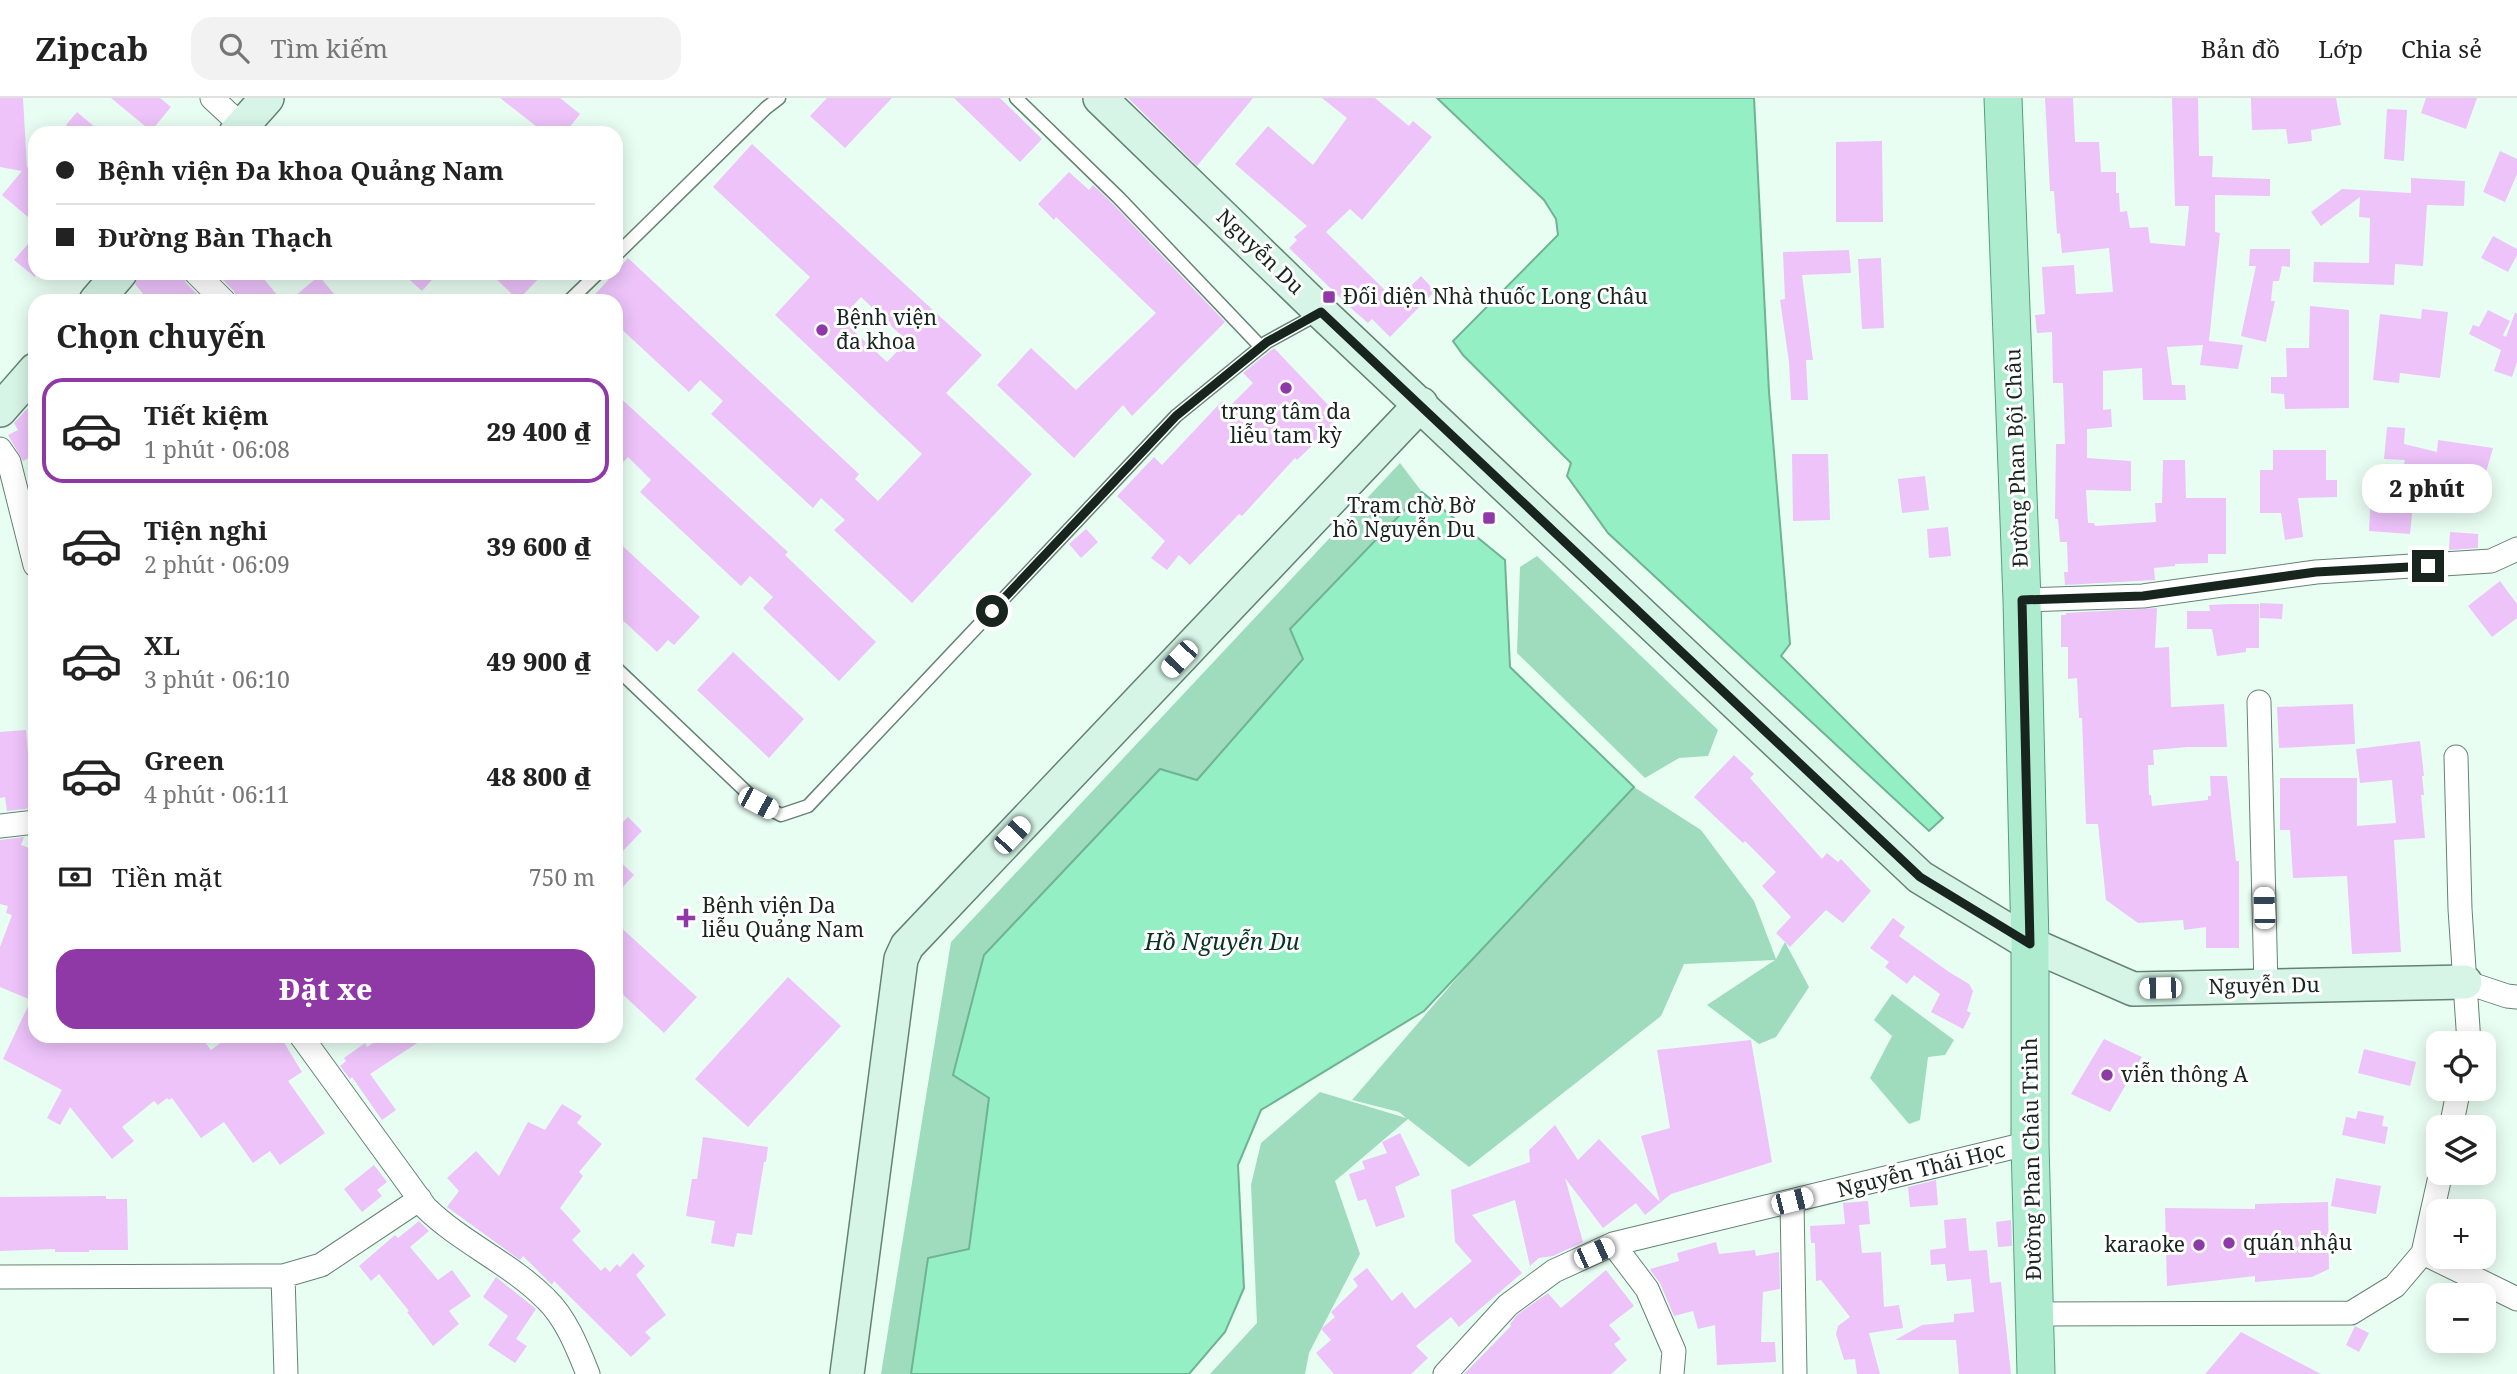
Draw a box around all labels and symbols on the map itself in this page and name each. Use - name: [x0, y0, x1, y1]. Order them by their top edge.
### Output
- street label: Nguyễn Du: [1211, 203, 1310, 300]
- place label: Đối diện Nhà thuốc Long Châu: [1343, 282, 1648, 310]
- marker: Đối diện Nhà thuốc Long Châu: [1321, 289, 1337, 305]
- place label: Bệnh viện đa khoa: [836, 303, 937, 355]
- marker: Bệnh viện đa khoa: [814, 322, 830, 338]
- street label: Đường Phan Bội Châu: [1998, 348, 2034, 568]
- marker: trung tâm da liễu tam kỳ: [1278, 380, 1294, 396]
- place label: trung tâm da liễu tam kỳ: [1221, 397, 1351, 449]
- callout: 2 phút: [2363, 464, 2493, 514]
- place label: Trạm chờ Bờ hồ Nguyễn Du: [1333, 491, 1475, 543]
- marker: Trạm chờ Bờ hồ Nguyễn Du: [1481, 510, 1497, 526]
- route end: [2412, 550, 2444, 582]
- route start: [976, 595, 1008, 627]
- car: [1157, 636, 1202, 682]
- car: [735, 784, 782, 822]
- car: [990, 812, 1035, 858]
- car: [2253, 887, 2276, 929]
- place label: Bệnh viện Da liễu Quảng Nam: [702, 891, 864, 943]
- marker: Bệnh viện Da liễu Quảng Nam: [676, 908, 696, 928]
- water label: Hồ Nguyễn Du: [1143, 925, 1300, 957]
- street label: Nguyễn Du: [2208, 970, 2320, 1000]
- car: [2139, 977, 2182, 999]
- street label: Đường Phan Châu Trinh: [2015, 1037, 2047, 1281]
- place label: viễn thông A: [2121, 1060, 2248, 1088]
- marker: viễn thông A: [2099, 1067, 2115, 1083]
- street label: Nguyễn Thái Học: [1834, 1135, 2008, 1203]
- car: [1770, 1186, 1815, 1216]
- place label: quán nhậu: [2243, 1228, 2352, 1256]
- place label: karaoke: [2104, 1230, 2185, 1258]
- car: [1571, 1235, 1618, 1271]
- marker: quán nhậu: [2221, 1235, 2237, 1251]
- marker: karaoke: [2191, 1237, 2207, 1253]

